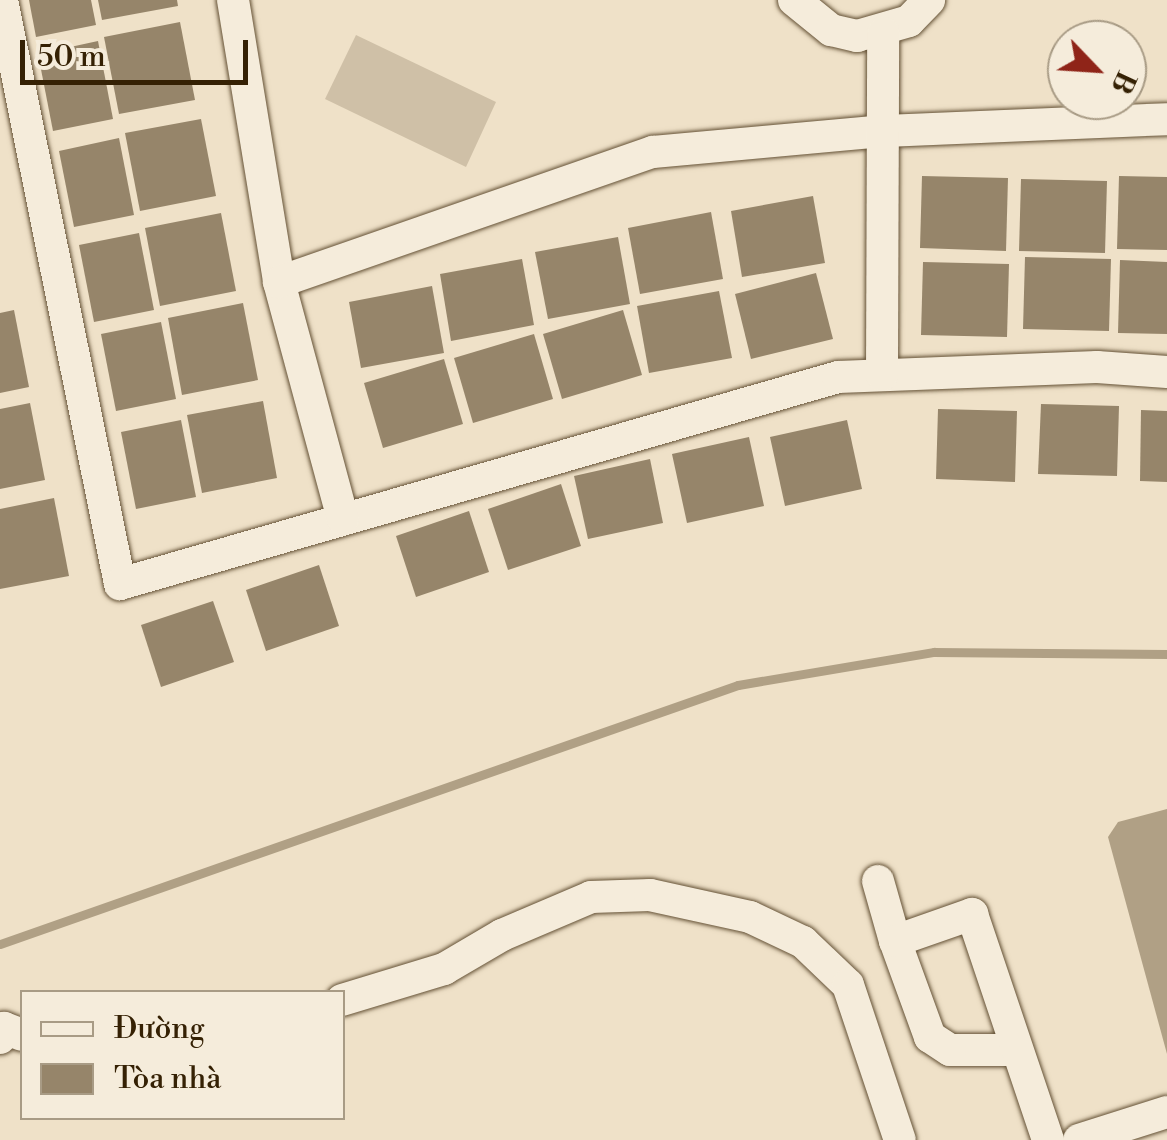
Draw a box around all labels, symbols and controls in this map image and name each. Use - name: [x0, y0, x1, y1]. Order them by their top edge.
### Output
- scale bar: [25, 20, 252, 82]
- north arrow: [1047, 20, 1147, 120]
- text: 50 m: [37, 38, 106, 76]
- text: B: [1103, 65, 1143, 99]
- legend: [20, 990, 345, 1120]
- text: Đường: [114, 1010, 205, 1048]
- text: Tòa nhà: [114, 1060, 222, 1098]

